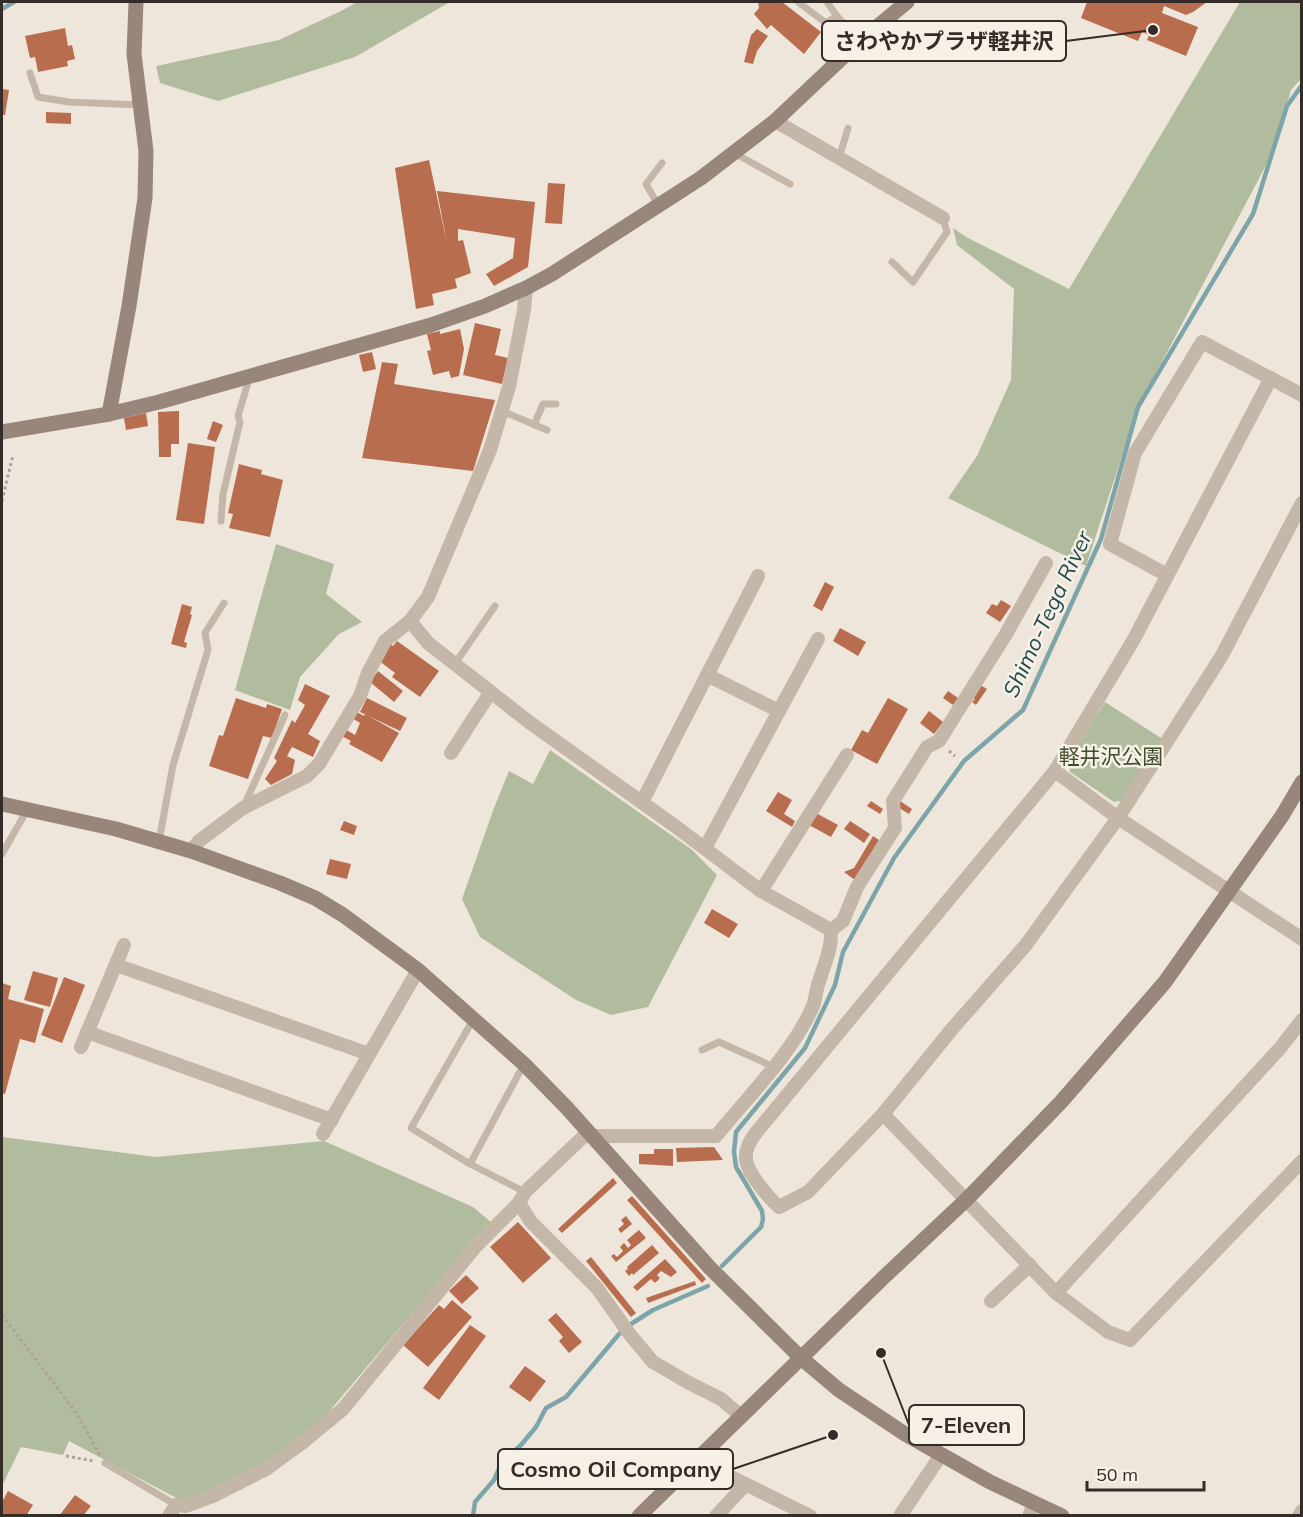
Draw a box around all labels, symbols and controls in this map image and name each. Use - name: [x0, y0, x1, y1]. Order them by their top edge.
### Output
- callout: さわやかプラザ軽井沢: [822, 21, 1066, 61]
- text: さわやかプラザ軽井沢: [834, 27, 1054, 55]
- water label: Shimo-Tega River: [996, 526, 1098, 702]
- park label: 軽井沢公園: [1059, 743, 1164, 769]
- callout: 7-Eleven: [909, 1405, 1024, 1445]
- text: 7-Eleven: [921, 1411, 1011, 1439]
- callout: Cosmo Oil Company: [498, 1449, 733, 1489]
- scale bar: [1087, 1454, 1204, 1492]
- text: Cosmo Oil Company: [510, 1455, 722, 1483]
- text: 50 m: [1096, 1463, 1138, 1486]

